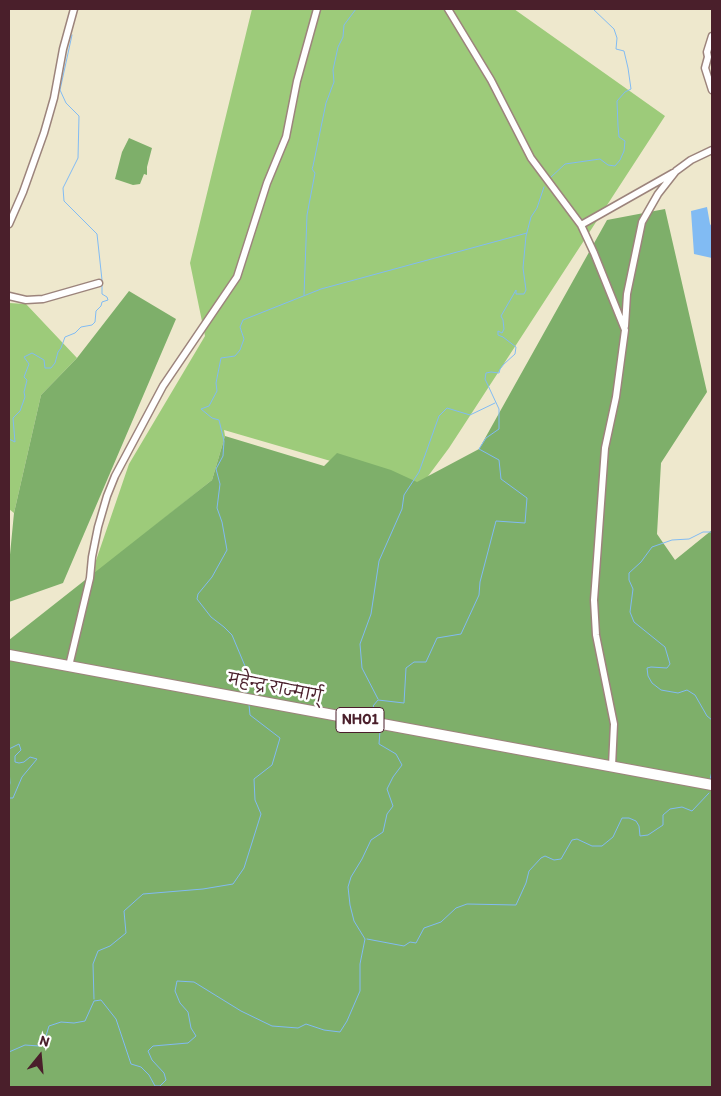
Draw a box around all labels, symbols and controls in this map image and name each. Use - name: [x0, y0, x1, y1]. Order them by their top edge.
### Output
- street label: महेन्द्र राज्मार्ग्: [226, 670, 324, 708]
- road number: NH01: [336, 708, 384, 732]
- north arrow: [15, 1031, 65, 1081]
- text: N: [38, 1032, 52, 1051]

